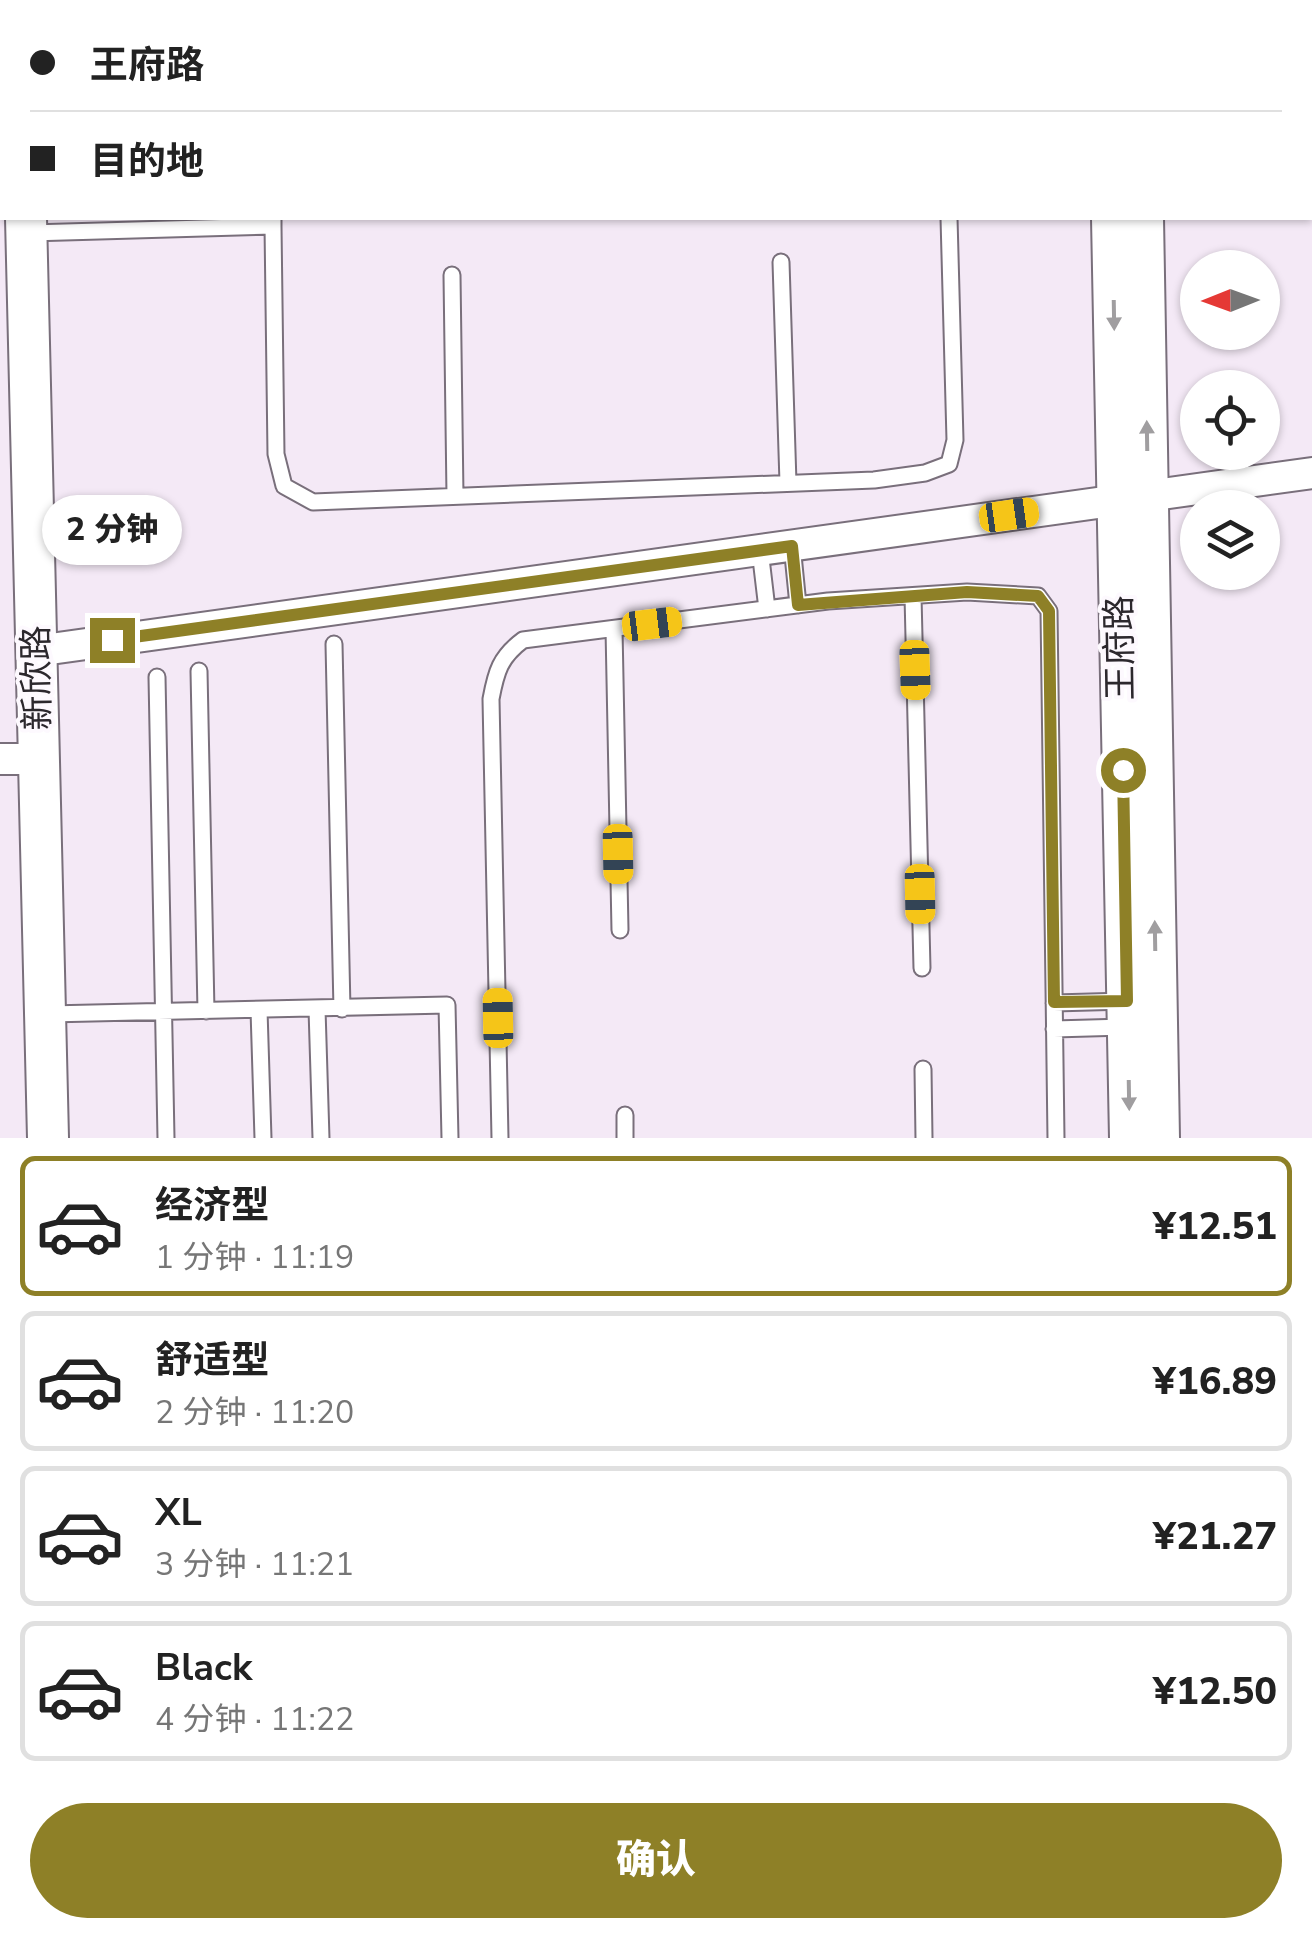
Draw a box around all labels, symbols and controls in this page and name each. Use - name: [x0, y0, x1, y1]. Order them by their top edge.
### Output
- text: 王府路: [90, 40, 204, 91]
- text: 目的地: [90, 136, 204, 187]
- north arrow: [1180, 250, 1280, 350]
- map controls: [1180, 250, 1280, 590]
- one-way arrow: [1106, 299, 1122, 331]
- button: locate: [1180, 370, 1280, 470]
- one-way arrow: [1139, 419, 1155, 451]
- button: layers: [1180, 490, 1280, 590]
- callout: 2 分钟: [42, 495, 182, 565]
- car: [977, 496, 1041, 534]
- text: 2 分钟: [66, 508, 158, 551]
- street label: 王府路: [1096, 595, 1144, 701]
- car: [620, 605, 684, 643]
- route end: [90, 618, 135, 663]
- street label: 新欣路: [13, 625, 61, 731]
- car: [899, 639, 931, 701]
- route start: [1101, 748, 1146, 793]
- car: [602, 824, 634, 884]
- car: [904, 864, 936, 924]
- one-way arrow: [1147, 919, 1163, 951]
- car: [482, 988, 514, 1048]
- one-way arrow: [1121, 1079, 1137, 1111]
- text: 经济型: [155, 1180, 269, 1231]
- icon: car: [35, 1181, 125, 1271]
- text: ¥12.51: [1153, 1201, 1277, 1252]
- text: 1 分钟 · 11:19: [155, 1236, 354, 1279]
- text: 舒适型: [155, 1335, 269, 1386]
- icon: car: [35, 1336, 125, 1426]
- text: ¥16.89: [1153, 1356, 1277, 1407]
- text: 2 分钟 · 11:20: [155, 1391, 354, 1434]
- text: XL: [155, 1487, 202, 1538]
- icon: car: [35, 1491, 125, 1581]
- text: ¥21.27: [1153, 1511, 1277, 1562]
- text: 3 分钟 · 11:21: [155, 1543, 354, 1586]
- text: Black: [155, 1642, 252, 1693]
- icon: car: [35, 1646, 125, 1736]
- text: ¥12.50: [1153, 1666, 1277, 1717]
- text: 4 分钟 · 11:22: [155, 1698, 354, 1741]
- button: 确认: [30, 1803, 1282, 1918]

